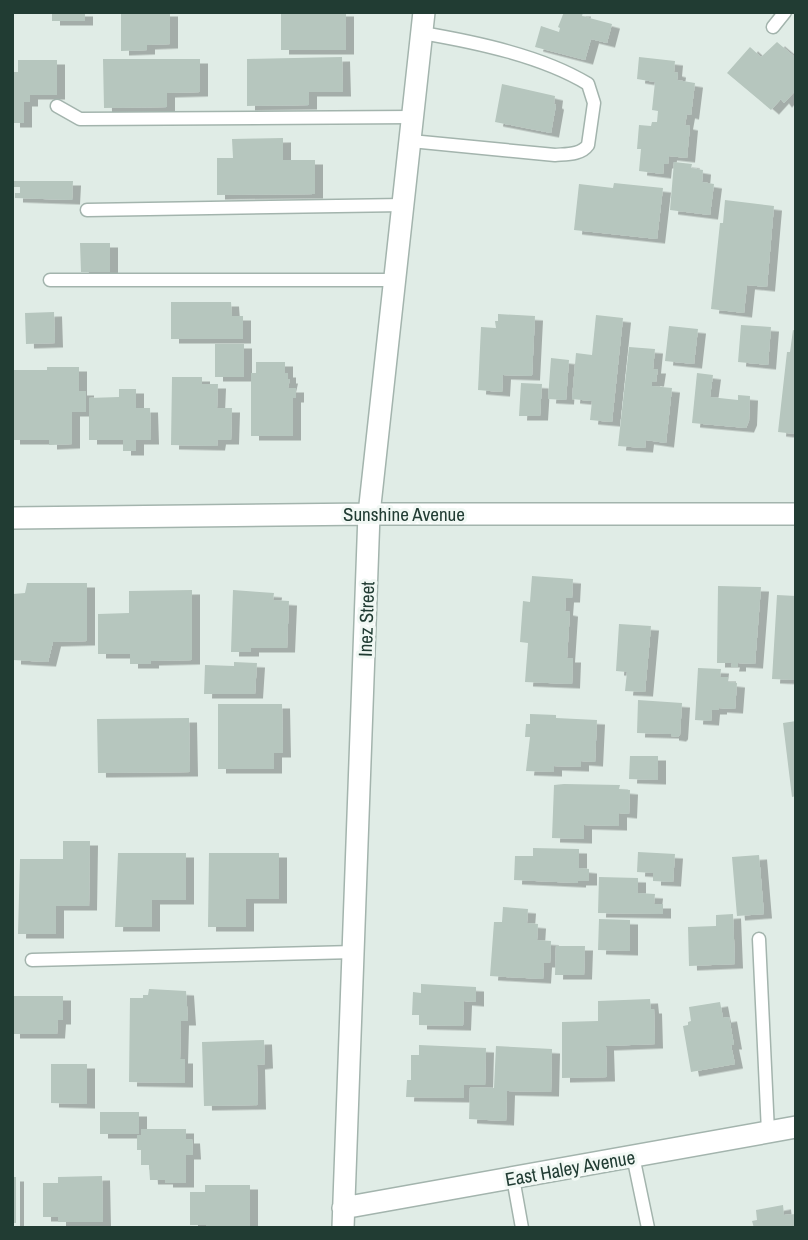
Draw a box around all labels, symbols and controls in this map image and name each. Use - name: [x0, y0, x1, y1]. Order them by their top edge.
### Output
- street label: Sunshine Avenue: [343, 501, 465, 527]
- street label: Inez Street: [352, 580, 380, 657]
- street label: East Haley Avenue: [503, 1144, 637, 1192]

